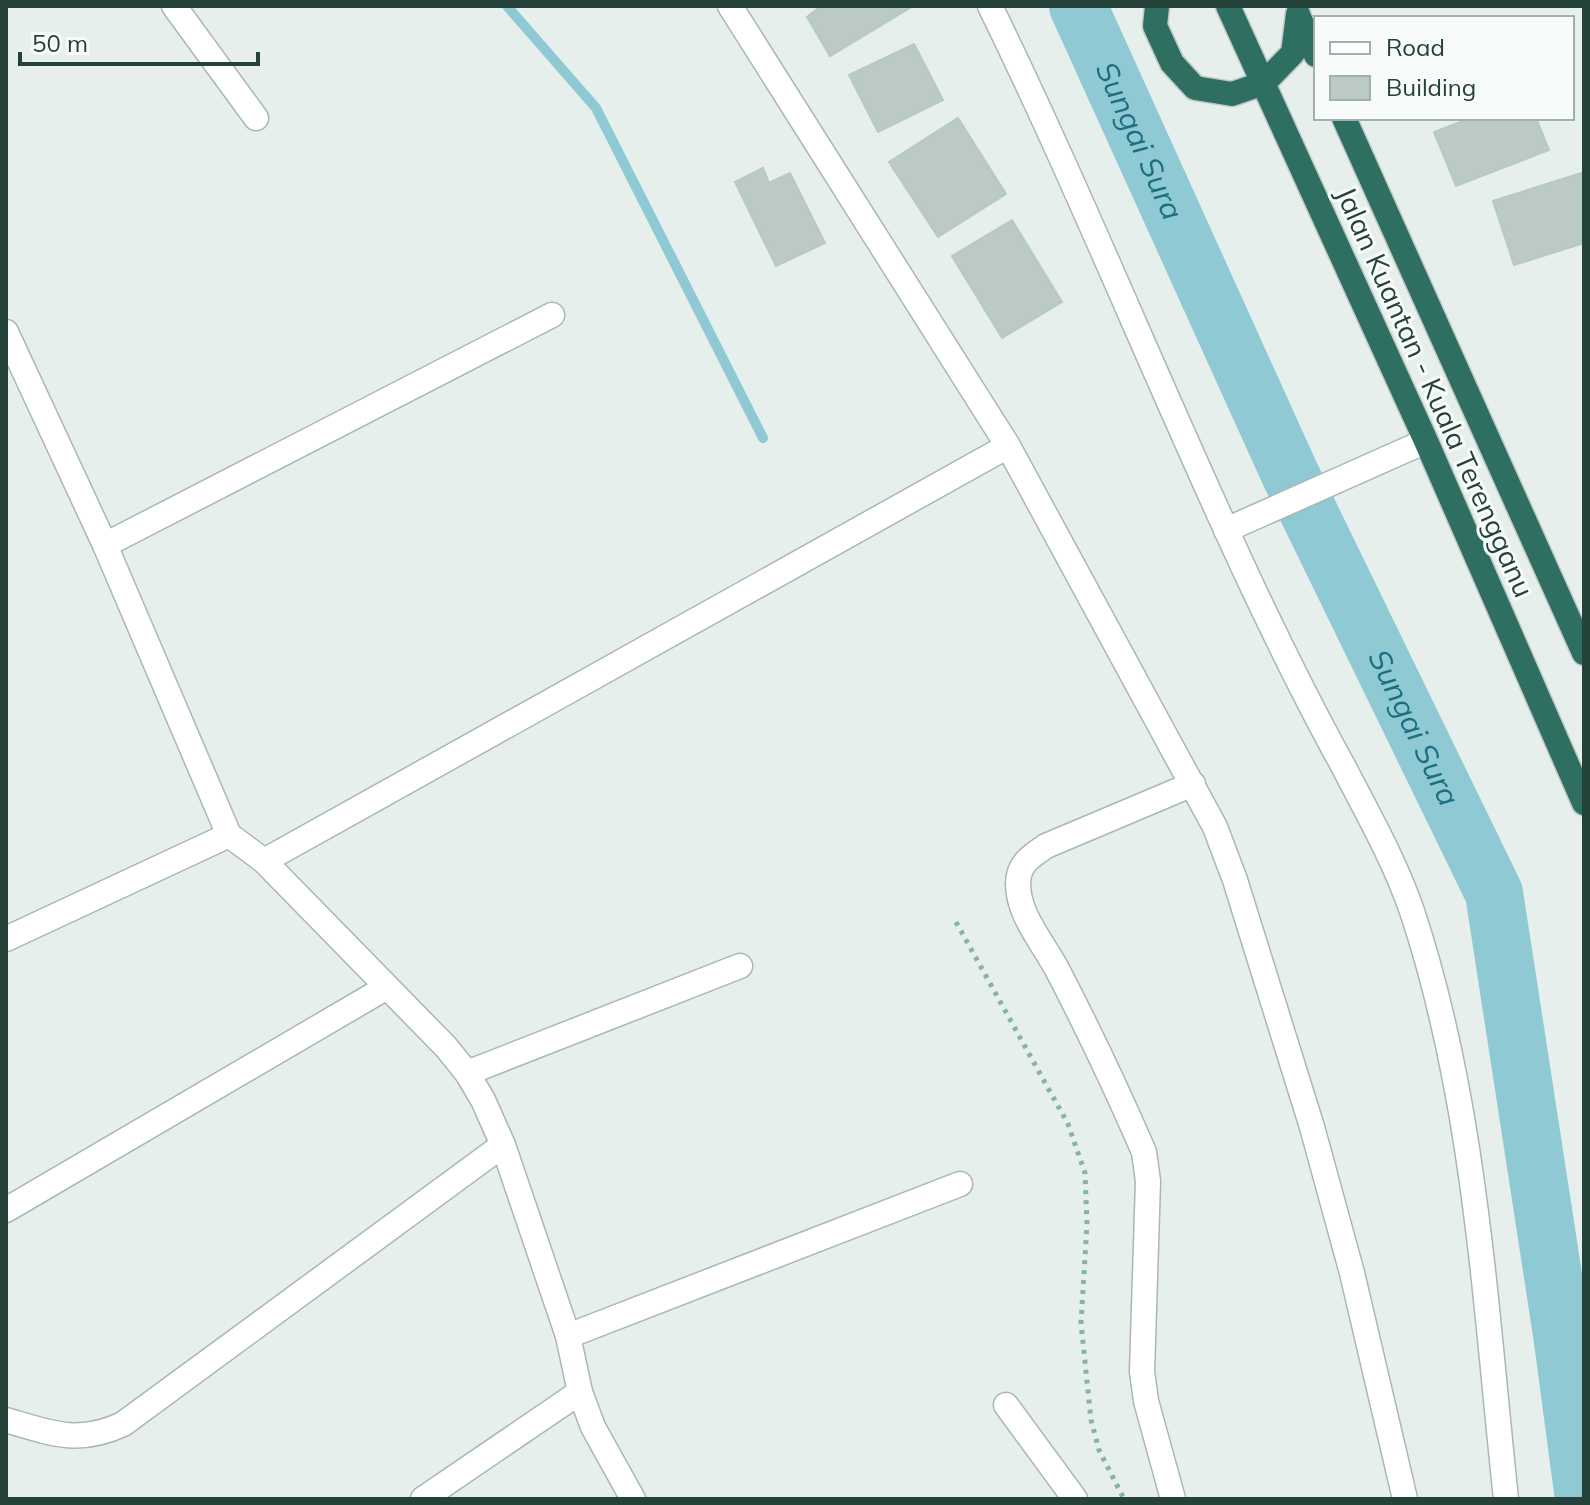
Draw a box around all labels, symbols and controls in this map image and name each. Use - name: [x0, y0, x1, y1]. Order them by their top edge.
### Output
- scale bar: [20, 16, 258, 66]
- legend: [1314, 16, 1574, 120]
- text: 50 m: [32, 28, 88, 58]
- text: Road: [1386, 32, 1445, 62]
- water label: Sungai Sura: [1088, 55, 1192, 225]
- text: Building: [1386, 72, 1476, 102]
- street label: Jalan Kuantan - Kuala Terengganu: [1329, 181, 1542, 602]
- water label: Sungai Sura: [1360, 643, 1469, 812]

